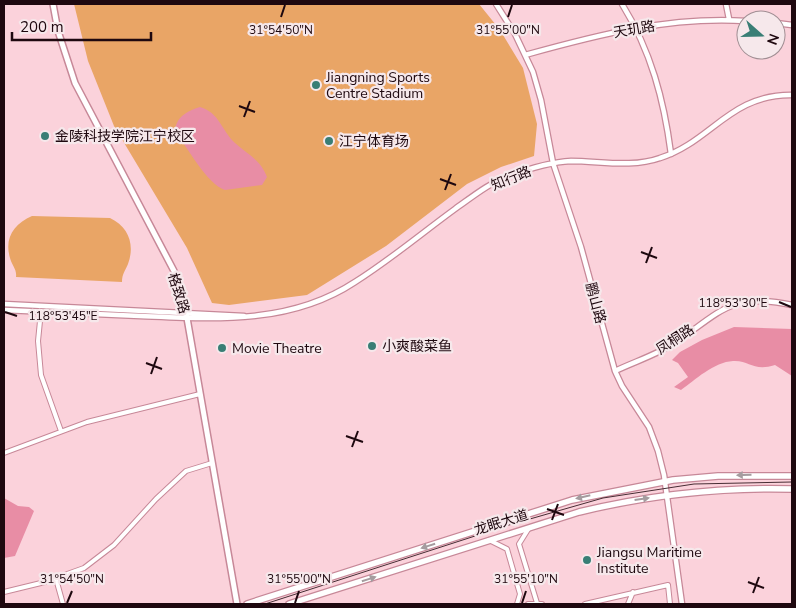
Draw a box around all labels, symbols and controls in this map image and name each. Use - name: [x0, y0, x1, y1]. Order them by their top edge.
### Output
- scale bar: [12, 10, 151, 42]
- north arrow: [736, 10, 786, 60]
- street label: 天玑路: [612, 16, 656, 42]
- text: 200 m: [20, 17, 64, 37]
- text: 31°54'50"N: [249, 22, 313, 38]
- text: 31°55'00"N: [476, 22, 540, 38]
- text: N: [762, 31, 783, 47]
- place label: Jiangning Sports Centre Stadium: [325, 68, 430, 103]
- marker: Jiangning Sports Centre Stadium: [310, 79, 322, 91]
- place label: 金陵科技学院江宁校区: [55, 127, 195, 146]
- marker: 金陵科技学院江宁校区: [39, 130, 51, 142]
- place label: 江宁体育场: [339, 132, 409, 151]
- marker: 江宁体育场: [323, 135, 335, 147]
- street label: 知行路: [488, 162, 534, 195]
- street label: 格致路: [163, 270, 194, 316]
- street label: 鹏山路: [581, 280, 610, 326]
- text: 118°53'30"E: [698, 295, 768, 311]
- text: 118°53'45"E: [28, 308, 98, 324]
- street label: 凤桐路: [652, 320, 698, 359]
- place label: 小爽酸菜鱼: [382, 337, 452, 356]
- place label: Movie Theatre: [232, 339, 322, 358]
- marker: 小爽酸菜鱼: [366, 340, 378, 352]
- marker: Movie Theatre: [216, 342, 228, 354]
- one-way arrow: [735, 472, 751, 480]
- one-way arrow: [575, 493, 590, 501]
- one-way arrow: [635, 495, 651, 503]
- street label: 龙眠大道: [472, 505, 531, 540]
- one-way arrow: [420, 542, 435, 550]
- place label: Jiangsu Maritime Institute: [596, 543, 702, 578]
- marker: Jiangsu Maritime Institute: [581, 554, 593, 566]
- text: 31°54'50"N: [40, 571, 104, 587]
- text: 31°55'00"N: [267, 571, 331, 587]
- text: 31°55'10"N: [494, 571, 558, 587]
- one-way arrow: [362, 574, 377, 582]

